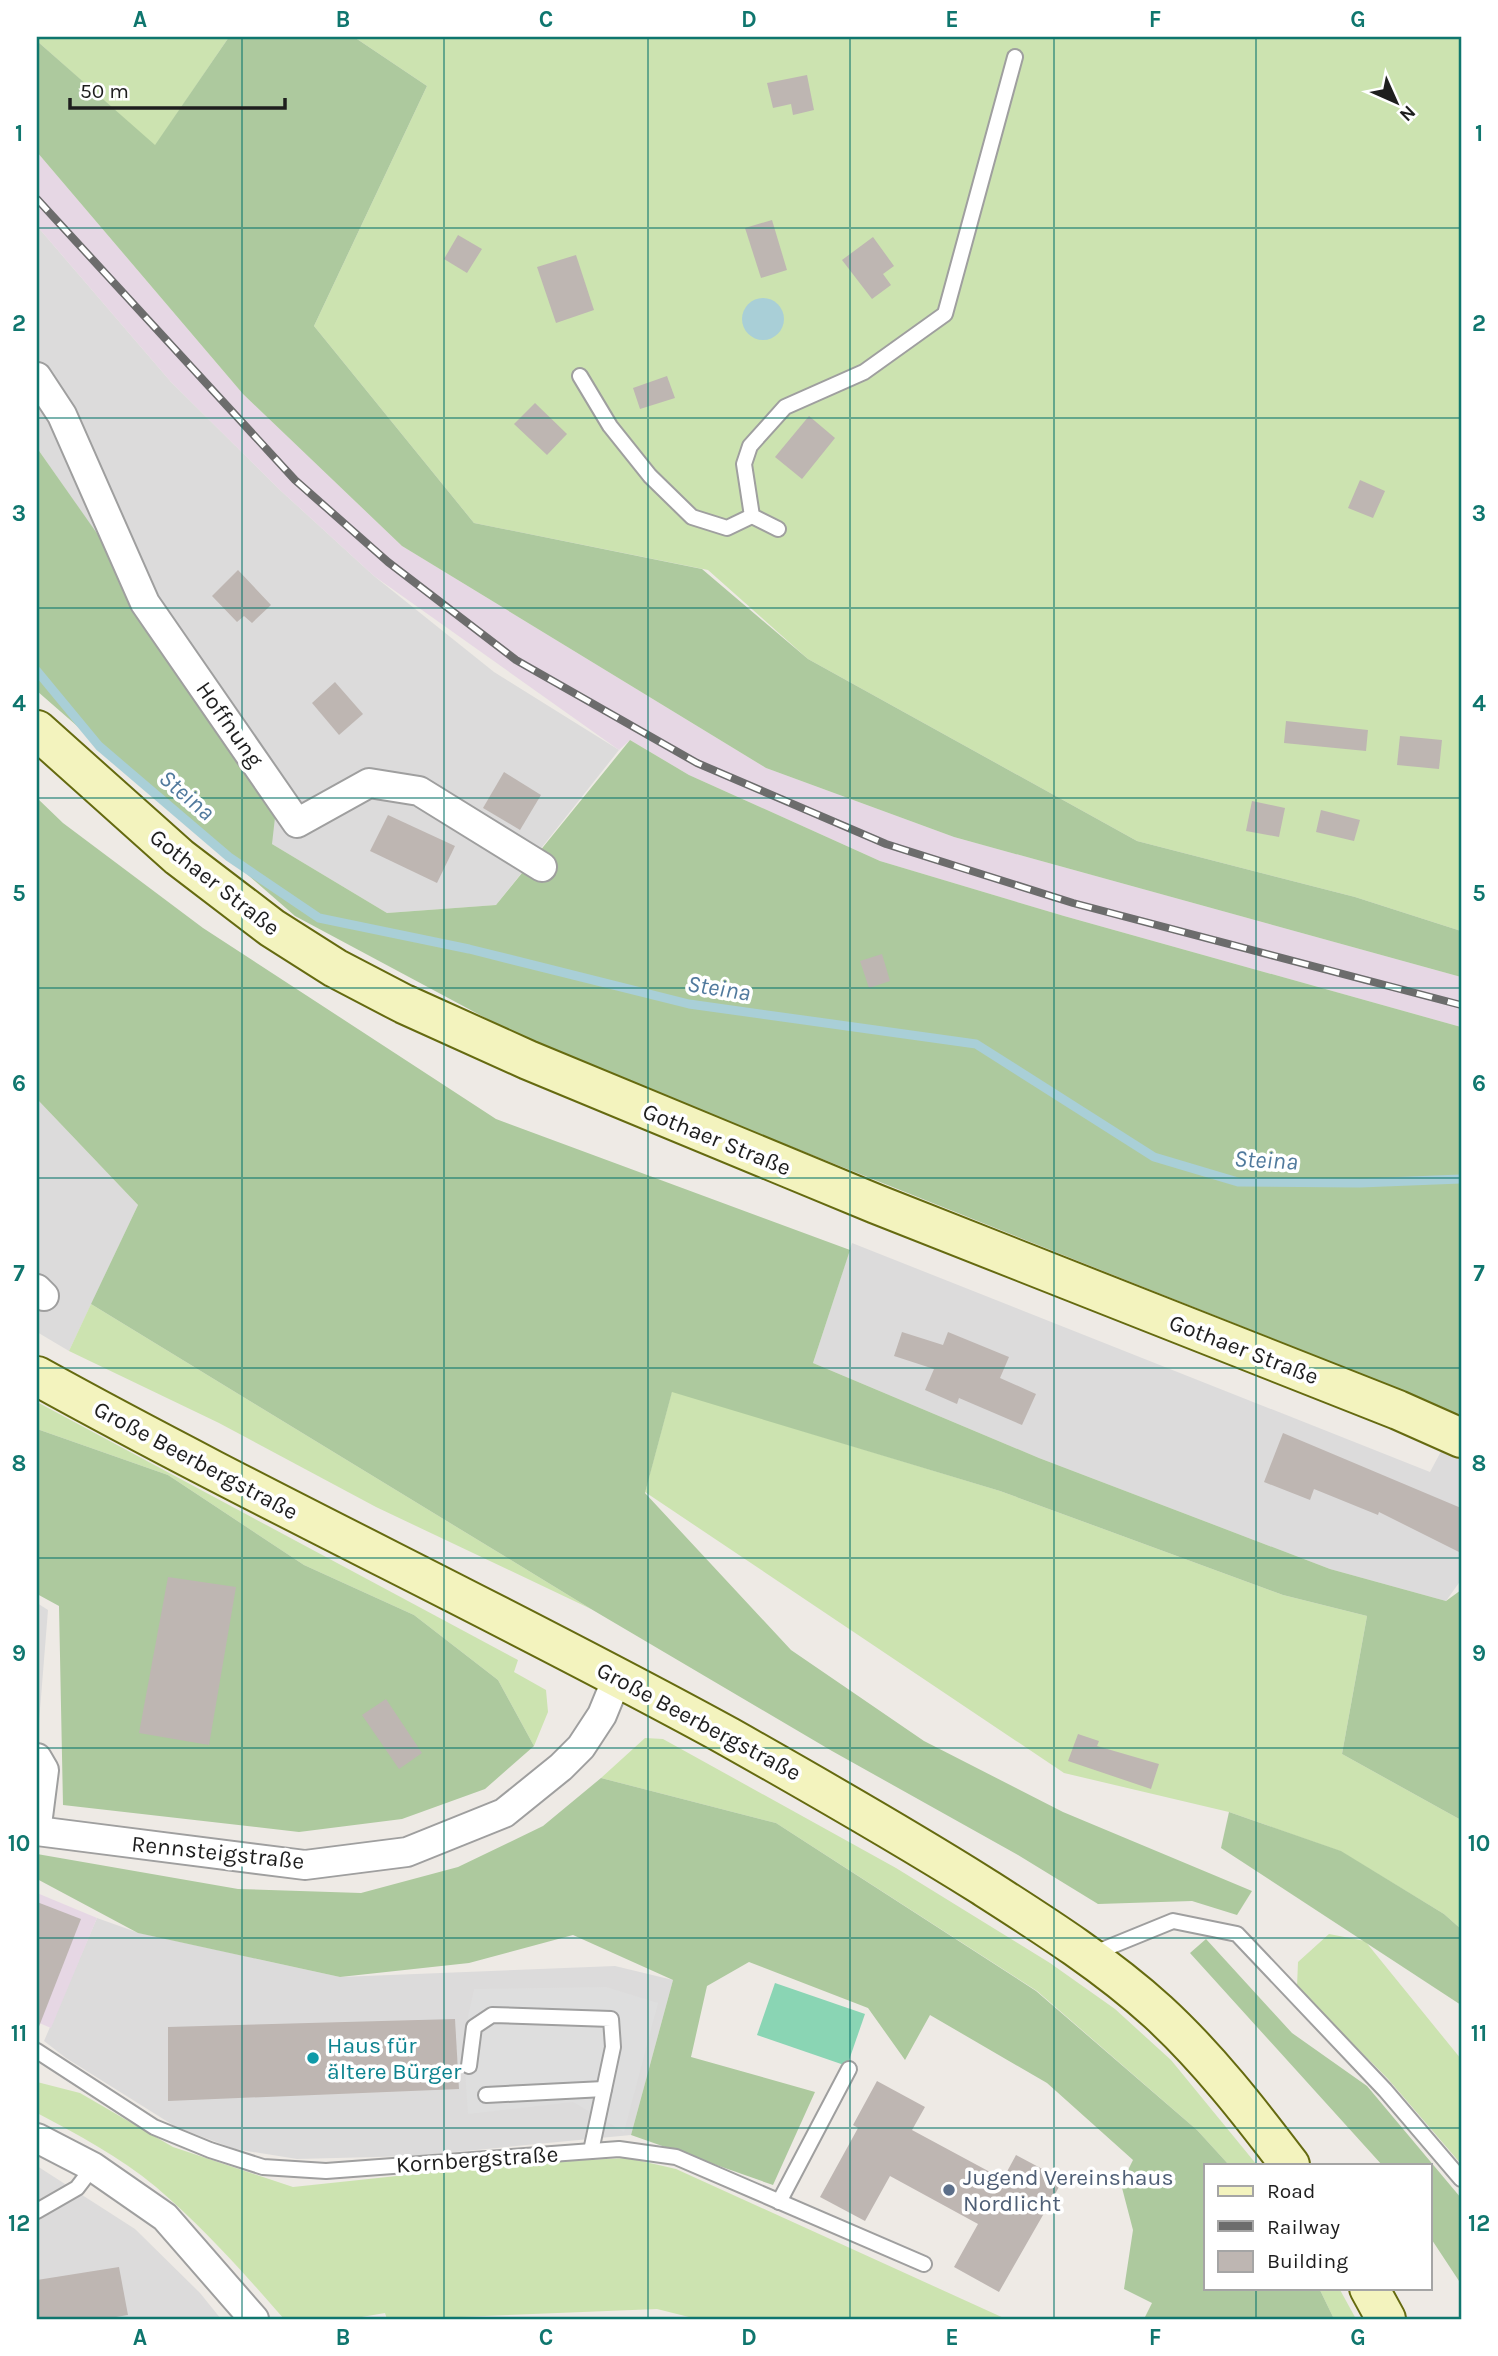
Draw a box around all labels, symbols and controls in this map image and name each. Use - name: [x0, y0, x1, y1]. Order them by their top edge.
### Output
- text: A: [133, 6, 147, 33]
- text: B: [336, 6, 350, 33]
- text: C: [539, 6, 553, 33]
- text: D: [741, 6, 757, 33]
- text: E: [945, 6, 959, 33]
- text: F: [1149, 6, 1161, 33]
- text: G: [1350, 6, 1366, 33]
- scale bar: [70, 66, 285, 110]
- north arrow: [1362, 66, 1432, 136]
- text: 50 m: [80, 79, 129, 103]
- text: N: [1395, 101, 1420, 126]
- text: 1: [15, 120, 23, 147]
- text: 1: [1475, 120, 1483, 147]
- text: 2: [12, 310, 26, 337]
- text: 2: [1472, 310, 1486, 337]
- text: 3: [12, 500, 26, 527]
- text: 3: [1472, 500, 1486, 527]
- street label: Hoffnung: [190, 676, 269, 772]
- text: 4: [12, 690, 26, 717]
- text: 4: [1472, 690, 1486, 717]
- water label: Steina: [154, 764, 220, 826]
- street label: Gothaer Straße: [144, 823, 285, 942]
- text: 5: [12, 880, 26, 907]
- text: 5: [1472, 880, 1486, 907]
- water label: Steina: [685, 969, 753, 1007]
- text: 6: [12, 1070, 26, 1097]
- text: 6: [1472, 1070, 1486, 1097]
- street label: Gothaer Straße: [639, 1097, 795, 1182]
- water label: Steina: [1233, 1144, 1299, 1176]
- text: 7: [13, 1260, 25, 1287]
- text: 7: [1473, 1260, 1485, 1287]
- street label: Gothaer Straße: [1165, 1309, 1322, 1390]
- street label: Große Beerbergstraße: [89, 1395, 302, 1526]
- text: 8: [12, 1450, 26, 1477]
- text: 8: [1472, 1450, 1486, 1477]
- text: 9: [12, 1640, 26, 1667]
- text: 9: [1472, 1640, 1486, 1667]
- street label: Große Beerbergstraße: [592, 1656, 805, 1787]
- text: 10: [8, 1830, 30, 1857]
- street label: Rennsteigstraße: [130, 1830, 306, 1875]
- text: 10: [1468, 1830, 1490, 1857]
- text: 11: [11, 2020, 27, 2047]
- text: 11: [1471, 2020, 1487, 2047]
- place label: Haus für ältere Bürger: [327, 2032, 462, 2085]
- marker: Haus für ältere Bürger: [305, 2050, 321, 2066]
- street label: Kornbergstraße: [395, 2140, 559, 2179]
- place label: Jugend Vereinshaus Nordlicht: [963, 2164, 1173, 2217]
- legend: [1204, 2164, 1432, 2290]
- text: Road: [1267, 2179, 1315, 2203]
- marker: Jugend Vereinshaus Nordlicht: [941, 2182, 957, 2198]
- text: 12: [8, 2210, 30, 2237]
- text: 12: [1468, 2210, 1490, 2237]
- text: Railway: [1267, 2215, 1340, 2239]
- text: Building: [1267, 2249, 1348, 2273]
- text: A: [133, 2324, 147, 2351]
- text: B: [336, 2324, 350, 2351]
- text: C: [539, 2324, 553, 2351]
- text: D: [741, 2324, 757, 2351]
- text: E: [945, 2324, 959, 2351]
- text: F: [1149, 2324, 1161, 2351]
- text: G: [1350, 2324, 1366, 2351]

